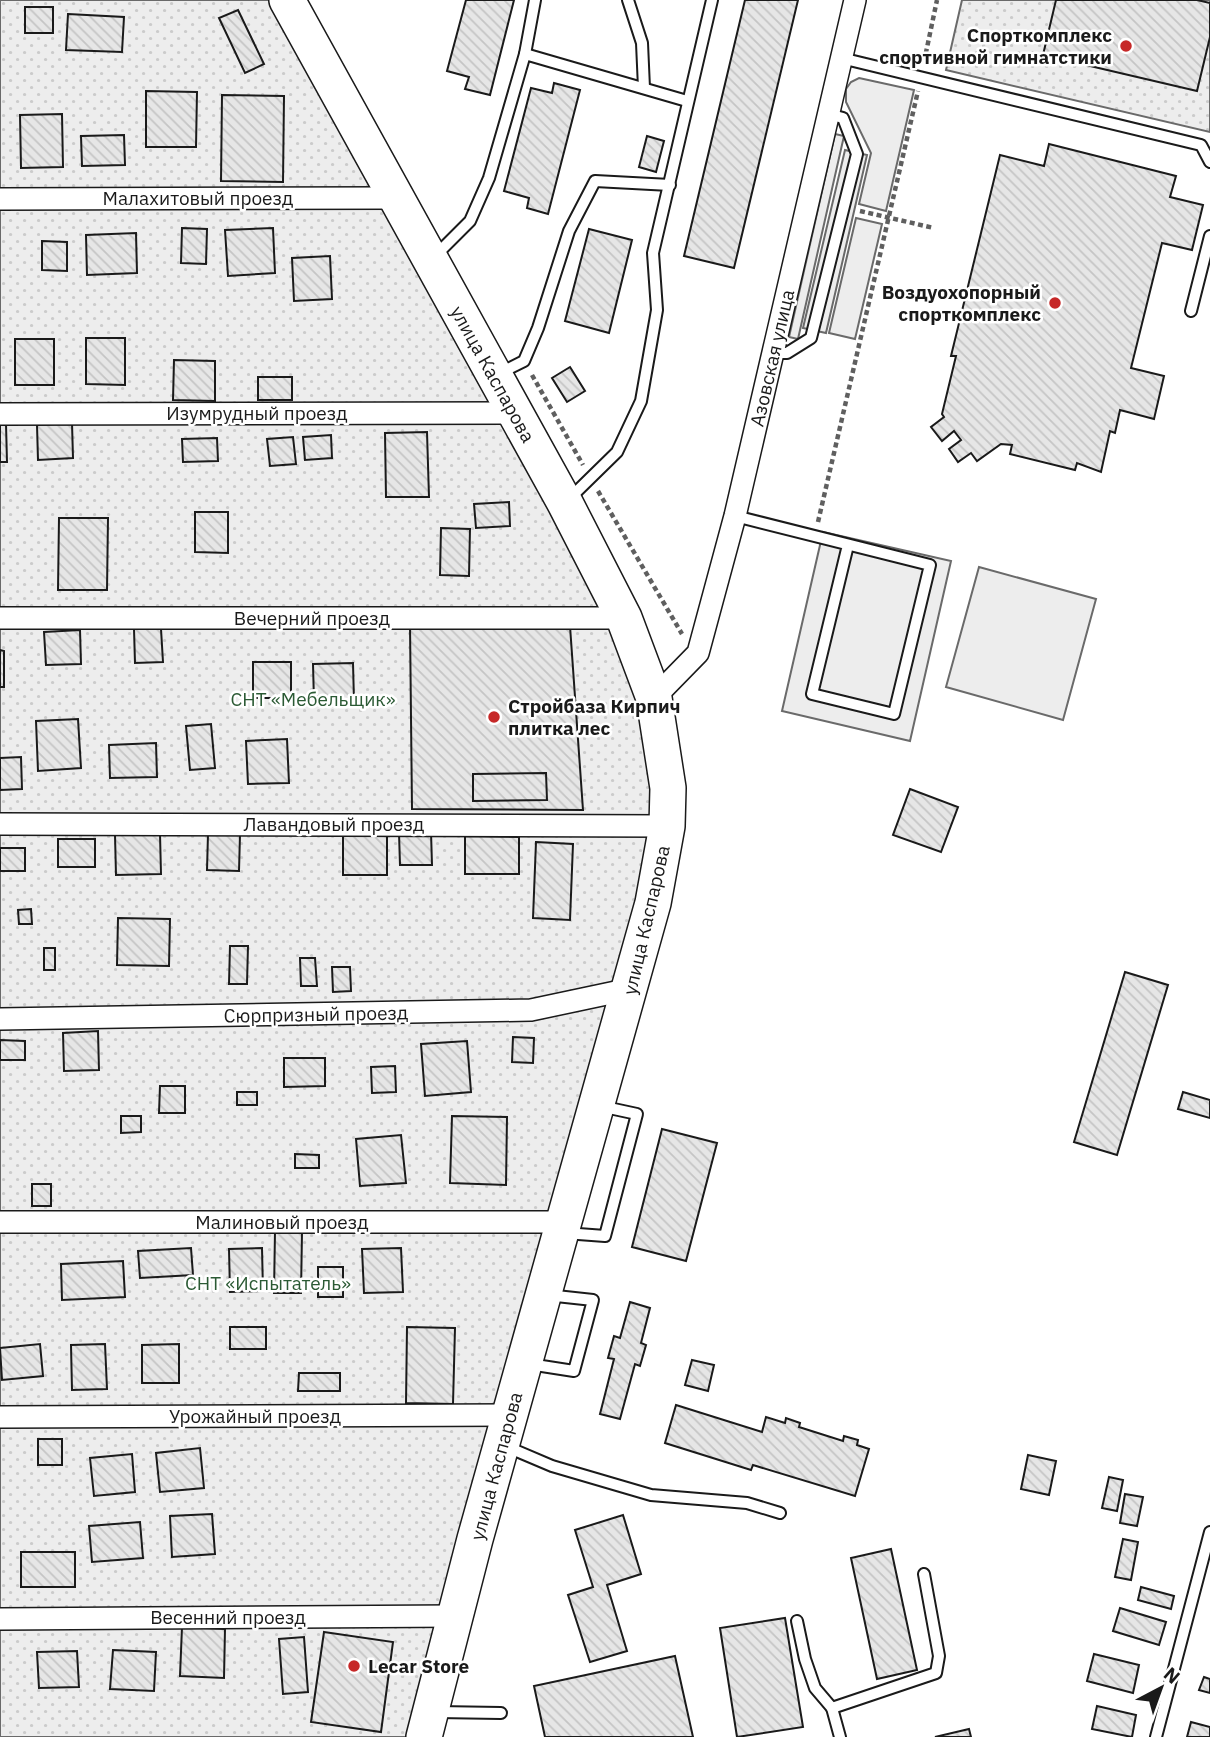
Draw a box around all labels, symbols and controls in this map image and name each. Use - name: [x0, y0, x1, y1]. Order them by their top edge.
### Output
- place label: Спорткомплекс спортивной гимнатстики: [879, 23, 1112, 69]
- marker: Спорткомплекс спортивной гимнатстики: [1118, 38, 1134, 54]
- street label: Малахитовый проезд: [103, 186, 293, 210]
- place label: Воздуохопорный спорткомплекс: [882, 280, 1041, 326]
- street label: Азовская улица: [745, 287, 799, 429]
- marker: Воздуохопорный спорткомплекс: [1047, 295, 1063, 311]
- street label: улица Каспарова: [445, 301, 541, 447]
- street label: Изумрудный проезд: [166, 401, 348, 425]
- street label: Вечерний проезд: [234, 606, 390, 630]
- park label: СНТ «Мебельщик»: [230, 687, 396, 711]
- place label: Стройбаза Кирпич плитка лес: [508, 694, 681, 740]
- marker: Стройбаза Кирпич плитка лес: [486, 709, 502, 725]
- street label: Лавандовый проезд: [244, 812, 424, 836]
- street label: улица Каспарова: [617, 843, 675, 997]
- street label: Сюрпризный проезд: [223, 1000, 409, 1028]
- street label: Малиновый проезд: [195, 1210, 369, 1234]
- park label: СНТ «Испытатель»: [185, 1271, 351, 1295]
- street label: улица Каспарова: [465, 1389, 527, 1543]
- street label: Урожайный проезд: [169, 1404, 341, 1428]
- street label: Весенний проезд: [150, 1605, 306, 1629]
- north arrow: [1126, 1653, 1196, 1723]
- place label: Lecar Store: [368, 1654, 469, 1678]
- marker: Lecar Store: [346, 1658, 362, 1674]
- text: N: [1159, 1662, 1185, 1689]

